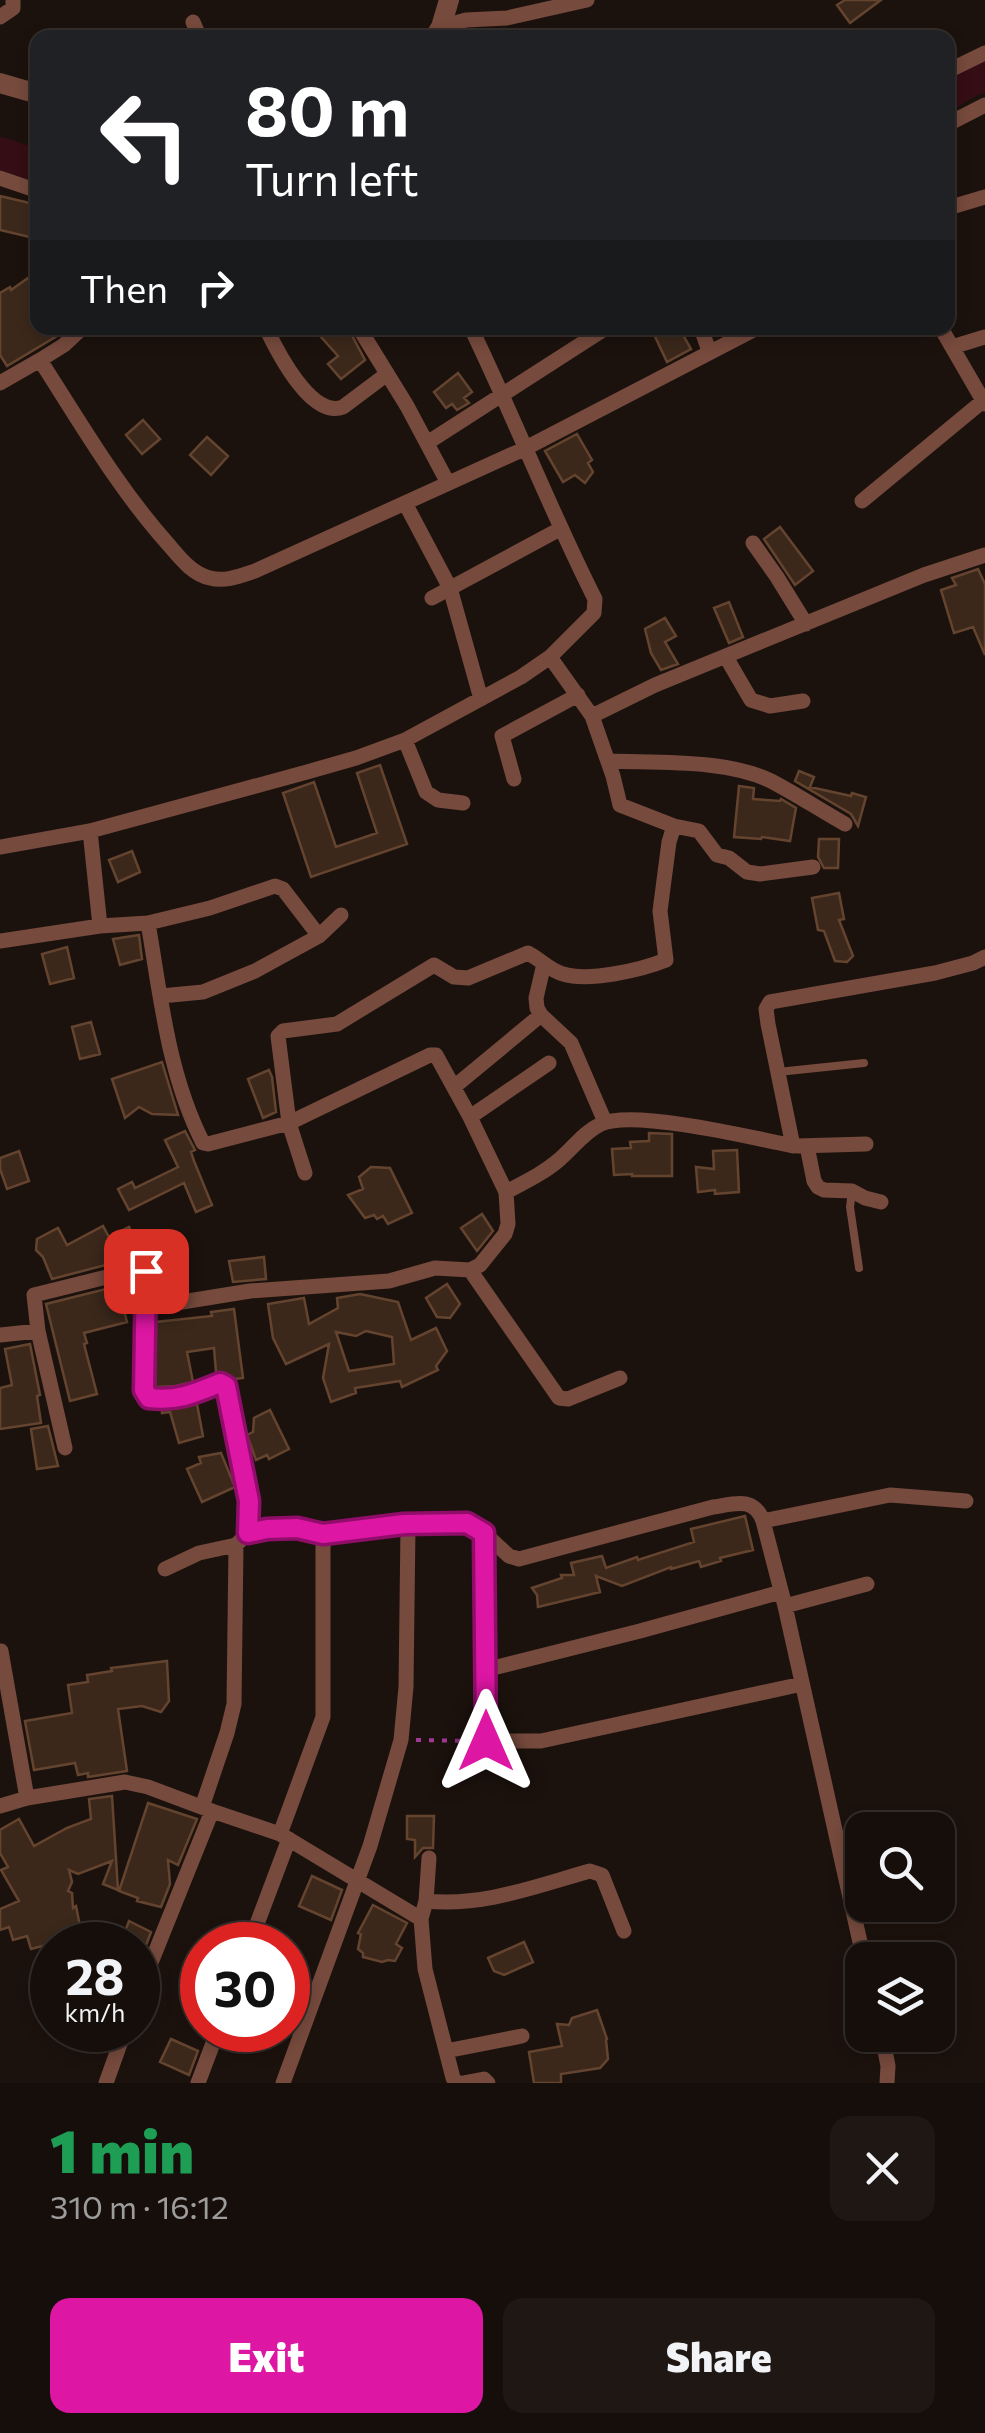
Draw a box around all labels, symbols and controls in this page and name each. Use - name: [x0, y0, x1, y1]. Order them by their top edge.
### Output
- text: 80 m: [245, 65, 409, 150]
- icon: left: [80, 70, 210, 200]
- text: Turn left: [245, 150, 419, 205]
- icon: right: [188, 260, 243, 315]
- text: Then: [80, 264, 168, 311]
- pin: [104, 1229, 189, 1314]
- icon: arrive: [119, 1244, 174, 1299]
- position arrow: [434, 1689, 538, 1793]
- map controls: [845, 1812, 955, 2052]
- button: search: [845, 1812, 955, 1922]
- speed limit sign: 30: [180, 1922, 310, 2052]
- button: layers: [845, 1942, 955, 2052]
- text: 28: [65, 1944, 125, 2005]
- text: km/h: [65, 1997, 125, 2027]
- text: 1 min: [50, 2112, 194, 2185]
- button: close: [830, 2116, 935, 2221]
- text: 310 m · 16:12: [50, 2186, 229, 2226]
- button: Exit: [50, 2298, 483, 2413]
- button: Share: [503, 2298, 935, 2413]

